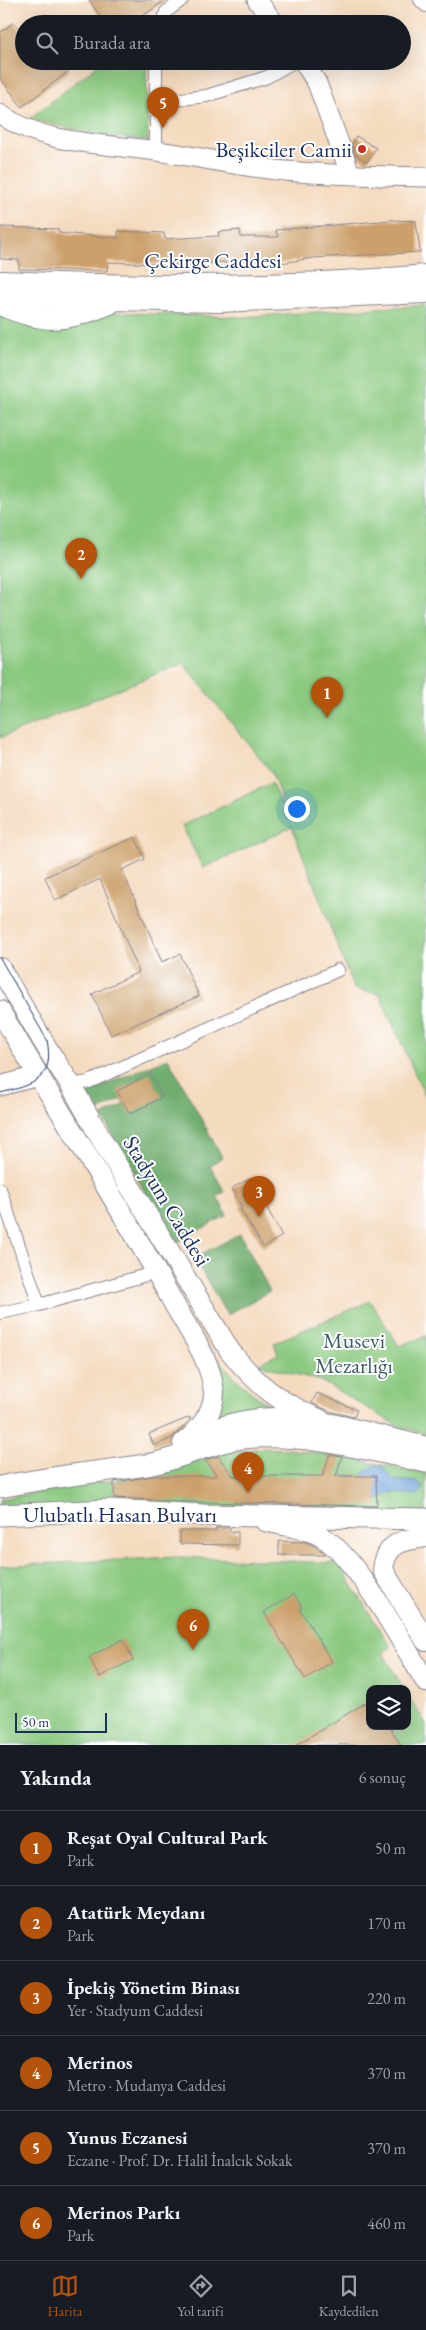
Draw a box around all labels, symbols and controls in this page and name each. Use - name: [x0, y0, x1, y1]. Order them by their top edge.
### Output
- search box: [15, 15, 411, 70]
- icon: search: [33, 29, 61, 57]
- text: Burada ara: [73, 30, 151, 55]
- pin: 5: [147, 87, 179, 128]
- place label: Beşikciler Camii: [215, 135, 352, 164]
- marker: Beşikciler Camii: [356, 143, 368, 155]
- street label: Çekirge Caddesi: [144, 246, 282, 275]
- pin: 2: [65, 538, 97, 579]
- pin: 1: [311, 677, 343, 718]
- your location: [284, 796, 310, 822]
- street label: Stadyum Caddesi: [117, 1130, 217, 1272]
- pin: 3: [243, 1176, 275, 1217]
- park label: Musevi Mezarlığı: [315, 1326, 393, 1380]
- pin: 4: [232, 1452, 264, 1493]
- street label: Ulubatlı Hasan Bulvarı: [23, 1500, 217, 1529]
- pin: 6: [177, 1609, 209, 1650]
- map controls: [366, 1685, 411, 1730]
- button: layers: [366, 1685, 411, 1730]
- scale bar: [15, 1710, 108, 1733]
- text: 50 m: [22, 1713, 49, 1731]
- text: Yakında: [20, 1764, 91, 1791]
- text: 6 sonuç: [359, 1767, 406, 1788]
- text: Reşat Oyal Cultural Park: [67, 1825, 268, 1850]
- text: 1: [32, 1838, 40, 1859]
- text: 50 m: [375, 1838, 406, 1859]
- text: Park: [67, 1850, 94, 1871]
- text: Atatürk Meydanı: [67, 1900, 205, 1925]
- text: 2: [32, 1913, 40, 1934]
- text: 170 m: [367, 1913, 406, 1934]
- text: Park: [67, 1925, 94, 1946]
- text: İpekiş Yönetim Binası: [67, 1975, 240, 2000]
- text: 3: [32, 1988, 40, 2009]
- text: 220 m: [367, 1988, 406, 2009]
- text: Yer · Stadyum Caddesi: [67, 2000, 203, 2021]
- text: Merinos: [67, 2050, 133, 2075]
- text: 4: [32, 2063, 40, 2084]
- text: 370 m: [367, 2063, 406, 2084]
- text: Metro · Mudanya Caddesi: [67, 2075, 226, 2096]
- text: Yunus Eczanesi: [67, 2125, 188, 2150]
- text: 5: [32, 2138, 40, 2159]
- text: 370 m: [367, 2138, 406, 2159]
- text: Eczane · Prof. Dr. Halil İnalcık Sokak: [67, 2150, 292, 2171]
- text: Merinos Parkı: [67, 2200, 180, 2225]
- text: 6: [32, 2213, 40, 2234]
- text: 460 m: [367, 2213, 406, 2234]
- text: Park: [67, 2225, 94, 2246]
- tab: Harita: [47, 2272, 82, 2320]
- tab: Yol tarifi: [177, 2272, 224, 2320]
- tab: Kaydedilen: [319, 2272, 379, 2320]

